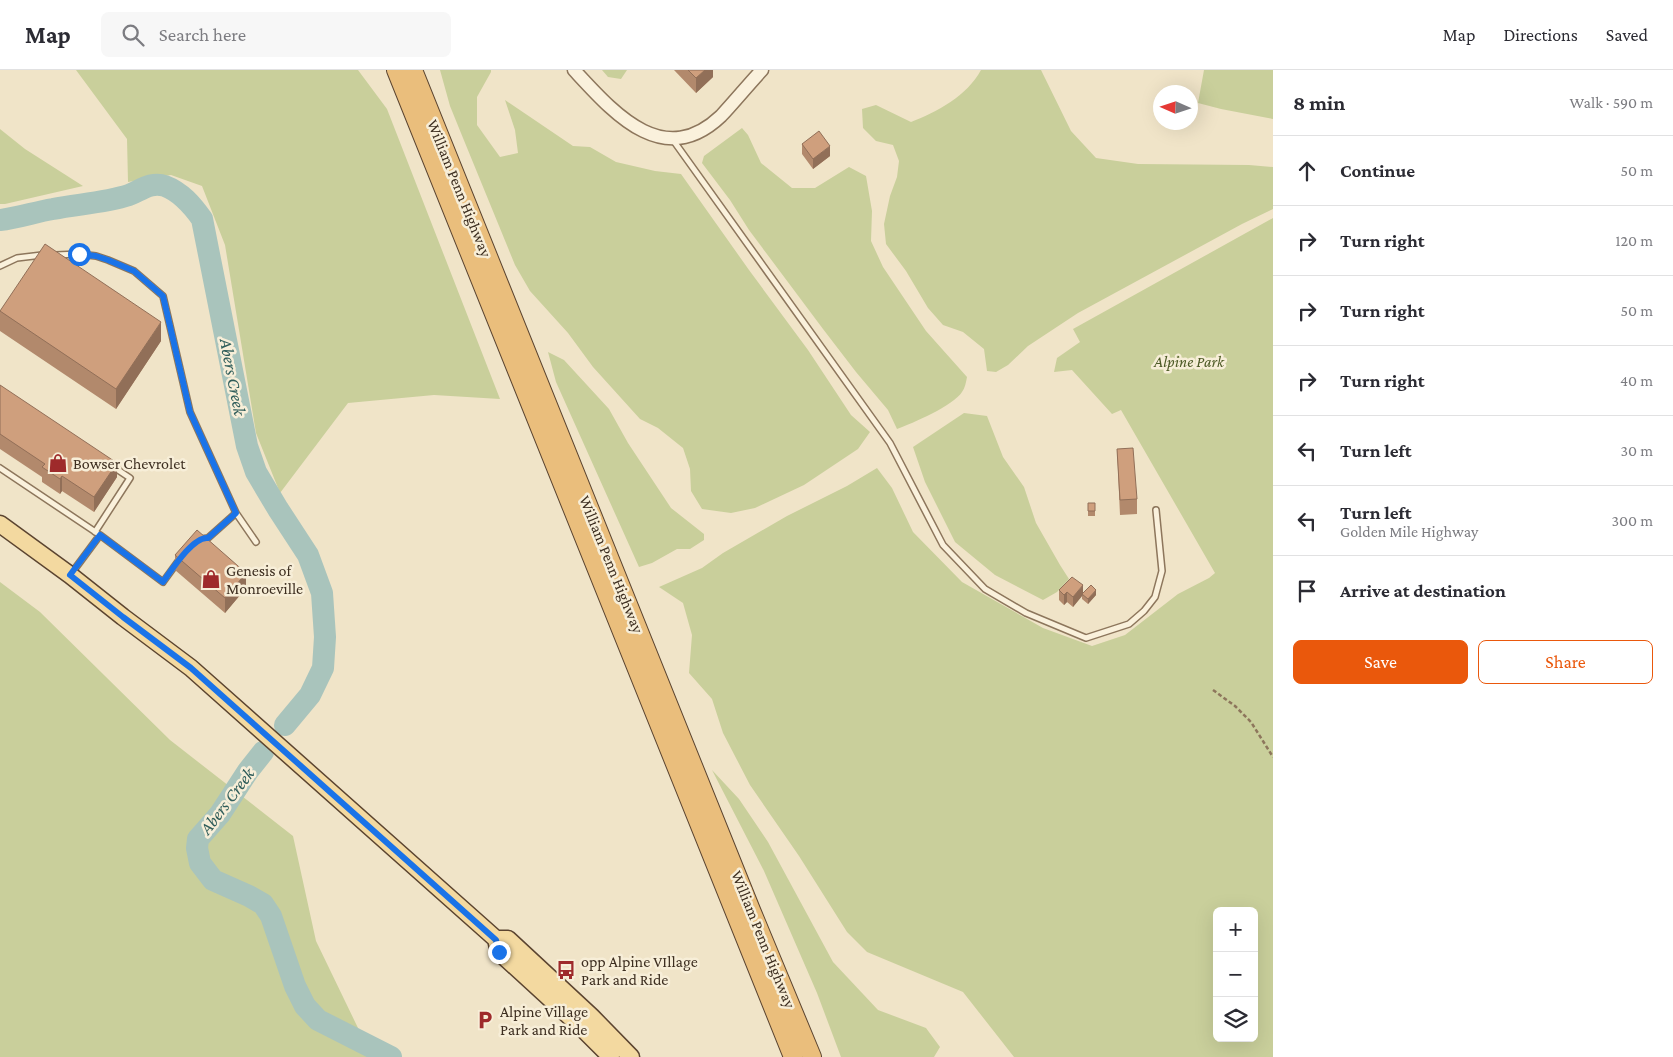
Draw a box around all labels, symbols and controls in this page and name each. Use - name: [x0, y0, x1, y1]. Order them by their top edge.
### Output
- search box: [101, 12, 451, 57]
- text: Map: [25, 21, 71, 48]
- icon: search: [119, 21, 147, 49]
- text: Search here: [159, 24, 246, 45]
- text: Map: [1443, 25, 1475, 45]
- text: Directions: [1503, 25, 1578, 45]
- text: Saved: [1606, 25, 1648, 45]
- north arrow: [1153, 85, 1198, 130]
- text: 8 min: [1293, 91, 1345, 115]
- text: Walk · 590 m: [1570, 94, 1653, 111]
- street label: William Penn Highway: [423, 117, 495, 260]
- icon: ahead: [1293, 157, 1321, 185]
- text: Continue: [1340, 160, 1415, 181]
- text: 50 m: [1621, 162, 1653, 179]
- icon: right: [1293, 227, 1321, 255]
- text: Turn right: [1340, 230, 1425, 251]
- text: 120 m: [1615, 232, 1653, 249]
- route start: [68, 243, 91, 266]
- icon: right: [1293, 297, 1321, 325]
- text: Turn right: [1340, 300, 1425, 321]
- text: 50 m: [1621, 302, 1653, 319]
- water label: Abers Creek: [216, 336, 250, 418]
- park label: Alpine Park: [1153, 353, 1225, 371]
- icon: right: [1293, 367, 1321, 395]
- text: Turn right: [1340, 370, 1425, 391]
- text: 40 m: [1620, 372, 1653, 389]
- icon: left: [1293, 437, 1321, 465]
- text: Turn left: [1340, 440, 1412, 461]
- text: 30 m: [1621, 442, 1653, 459]
- shop icon: Bowser Chevrolet: [47, 452, 69, 474]
- place label: Bowser Chevrolet: [73, 455, 186, 472]
- street label: William Penn Highway: [575, 493, 647, 636]
- text: Turn left: [1340, 502, 1412, 523]
- icon: left: [1293, 507, 1321, 535]
- text: 300 m: [1611, 512, 1653, 529]
- text: Golden Mile Highway: [1340, 523, 1478, 540]
- place label: Genesis of Monroeville: [226, 562, 303, 597]
- shop icon: Genesis of Monroeville: [200, 568, 222, 590]
- icon: arrive: [1293, 577, 1321, 605]
- text: Arrive at destination: [1340, 580, 1506, 601]
- button: Save: [1293, 640, 1468, 684]
- button: Share: [1478, 640, 1653, 684]
- water label: Abers Creek: [195, 763, 259, 839]
- street label: William Penn Highway: [727, 868, 799, 1011]
- map controls: [1213, 907, 1258, 1042]
- button: +: [1213, 907, 1258, 952]
- route end: [488, 941, 511, 964]
- button: −: [1213, 952, 1258, 997]
- place label: opp Alpine VIllage Park and Ride: [581, 953, 698, 988]
- bus stop icon: opp Alpine VIllage Park and Ride: [555, 959, 577, 981]
- button: layers: [1213, 997, 1258, 1042]
- place label: Alpine Village Park and Ride: [500, 1003, 588, 1038]
- parking icon: Alpine Village Park and Ride: [474, 1009, 496, 1031]

